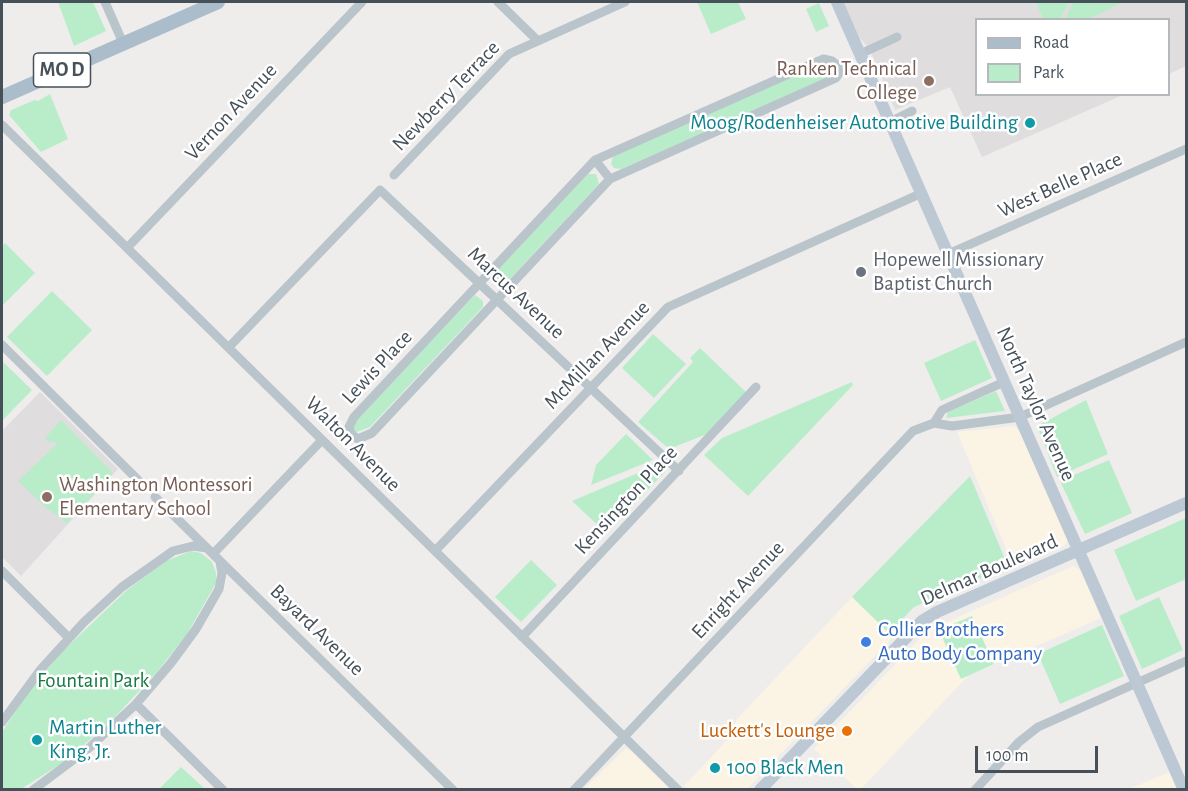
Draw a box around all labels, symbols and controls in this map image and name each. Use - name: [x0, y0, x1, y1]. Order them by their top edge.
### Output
- legend: [975, 18, 1170, 96]
- text: Road: [1033, 34, 1069, 52]
- street label: Newberry Terrace: [387, 36, 505, 156]
- road number: MO D: [34, 53, 90, 87]
- place label: Ranken Technical College: [776, 56, 917, 106]
- street label: Vernon Avenue: [180, 58, 282, 166]
- text: Park: [1033, 64, 1064, 82]
- marker: Ranken Technical College: [922, 74, 936, 88]
- place label: Moog/Rodenheiser Automotive Building: [690, 110, 1018, 136]
- marker: Moog/Rodenheiser Automotive Building: [1023, 116, 1037, 130]
- street label: West Belle Place: [994, 146, 1126, 224]
- street label: Marcus Avenue: [462, 242, 570, 344]
- place label: Hopewell Missionary Baptist Church: [873, 247, 1044, 297]
- marker: Hopewell Missionary Baptist Church: [854, 265, 868, 279]
- street label: McMillan Avenue: [539, 295, 655, 415]
- street label: North Taylor Avenue: [991, 323, 1081, 485]
- street label: Lewis Place: [336, 325, 418, 409]
- street label: Walton Avenue: [300, 391, 406, 497]
- street label: Kensington Place: [569, 440, 683, 560]
- place label: Washington Montessori Elementary School: [59, 472, 253, 522]
- marker: Washington Montessori Elementary School: [40, 490, 54, 504]
- street label: Delmar Boulevard: [916, 528, 1062, 612]
- street label: Enright Avenue: [686, 536, 790, 644]
- street label: Bayard Avenue: [265, 579, 369, 681]
- place label: Collier Brothers Auto Body Company: [878, 617, 1042, 667]
- marker: Collier Brothers Auto Body Company: [859, 635, 873, 649]
- park label: Fountain Park: [37, 668, 149, 694]
- place label: Martin Luther King, Jr.: [49, 715, 161, 765]
- place label: Luckett's Lounge: [700, 718, 835, 744]
- marker: Luckett's Lounge: [840, 724, 854, 738]
- marker: Martin Luther King, Jr.: [30, 733, 44, 747]
- scale bar: [978, 734, 1101, 772]
- text: 100 m: [986, 747, 1029, 765]
- place label: 100 Black Men: [727, 755, 844, 781]
- marker: 100 Black Men: [708, 761, 722, 775]

